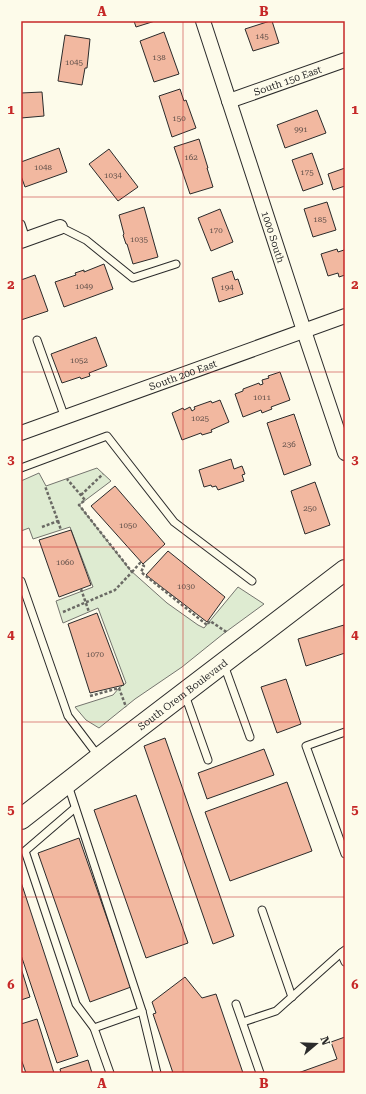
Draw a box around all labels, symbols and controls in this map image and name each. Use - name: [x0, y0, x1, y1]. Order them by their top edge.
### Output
- text: A: [97, 4, 107, 19]
- text: B: [259, 4, 269, 19]
- house number: 145: [255, 32, 269, 41]
- house number: 138: [152, 53, 166, 62]
- house number: 1045: [65, 58, 83, 67]
- street label: South 150 East: [252, 64, 323, 98]
- text: 1: [7, 102, 15, 117]
- text: 1: [351, 102, 359, 117]
- house number: 150: [172, 114, 186, 123]
- house number: 991: [294, 125, 308, 134]
- house number: 162: [184, 153, 198, 162]
- house number: 1048: [34, 163, 52, 172]
- house number: 175: [300, 168, 314, 177]
- house number: 1034: [104, 171, 122, 180]
- street label: 1000 South: [259, 210, 287, 265]
- house number: 185: [313, 215, 327, 224]
- house number: 170: [209, 226, 223, 235]
- house number: 1035: [130, 235, 148, 244]
- text: 2: [7, 277, 15, 292]
- text: 2: [351, 277, 359, 292]
- house number: 1049: [75, 282, 93, 291]
- house number: 194: [220, 283, 234, 292]
- house number: 1052: [70, 356, 88, 365]
- street label: South 200 East: [148, 358, 219, 392]
- house number: 1011: [253, 393, 271, 402]
- house number: 1025: [191, 414, 209, 423]
- house number: 236: [282, 440, 296, 449]
- text: 3: [7, 452, 15, 467]
- text: 3: [351, 452, 359, 467]
- house number: 250: [303, 504, 317, 513]
- house number: 1050: [119, 521, 137, 530]
- house number: 1060: [56, 558, 74, 567]
- house number: 1030: [177, 582, 195, 591]
- text: 4: [7, 627, 15, 642]
- text: 4: [351, 627, 359, 642]
- house number: 1070: [86, 650, 104, 659]
- street label: South Orem Boulevard: [136, 657, 230, 732]
- text: 5: [7, 802, 15, 817]
- text: 5: [351, 802, 359, 817]
- text: 6: [7, 977, 15, 992]
- text: 6: [351, 977, 359, 992]
- north arrow: [296, 1024, 336, 1064]
- text: N: [317, 1035, 333, 1048]
- text: A: [97, 1076, 107, 1091]
- text: B: [259, 1076, 269, 1091]

